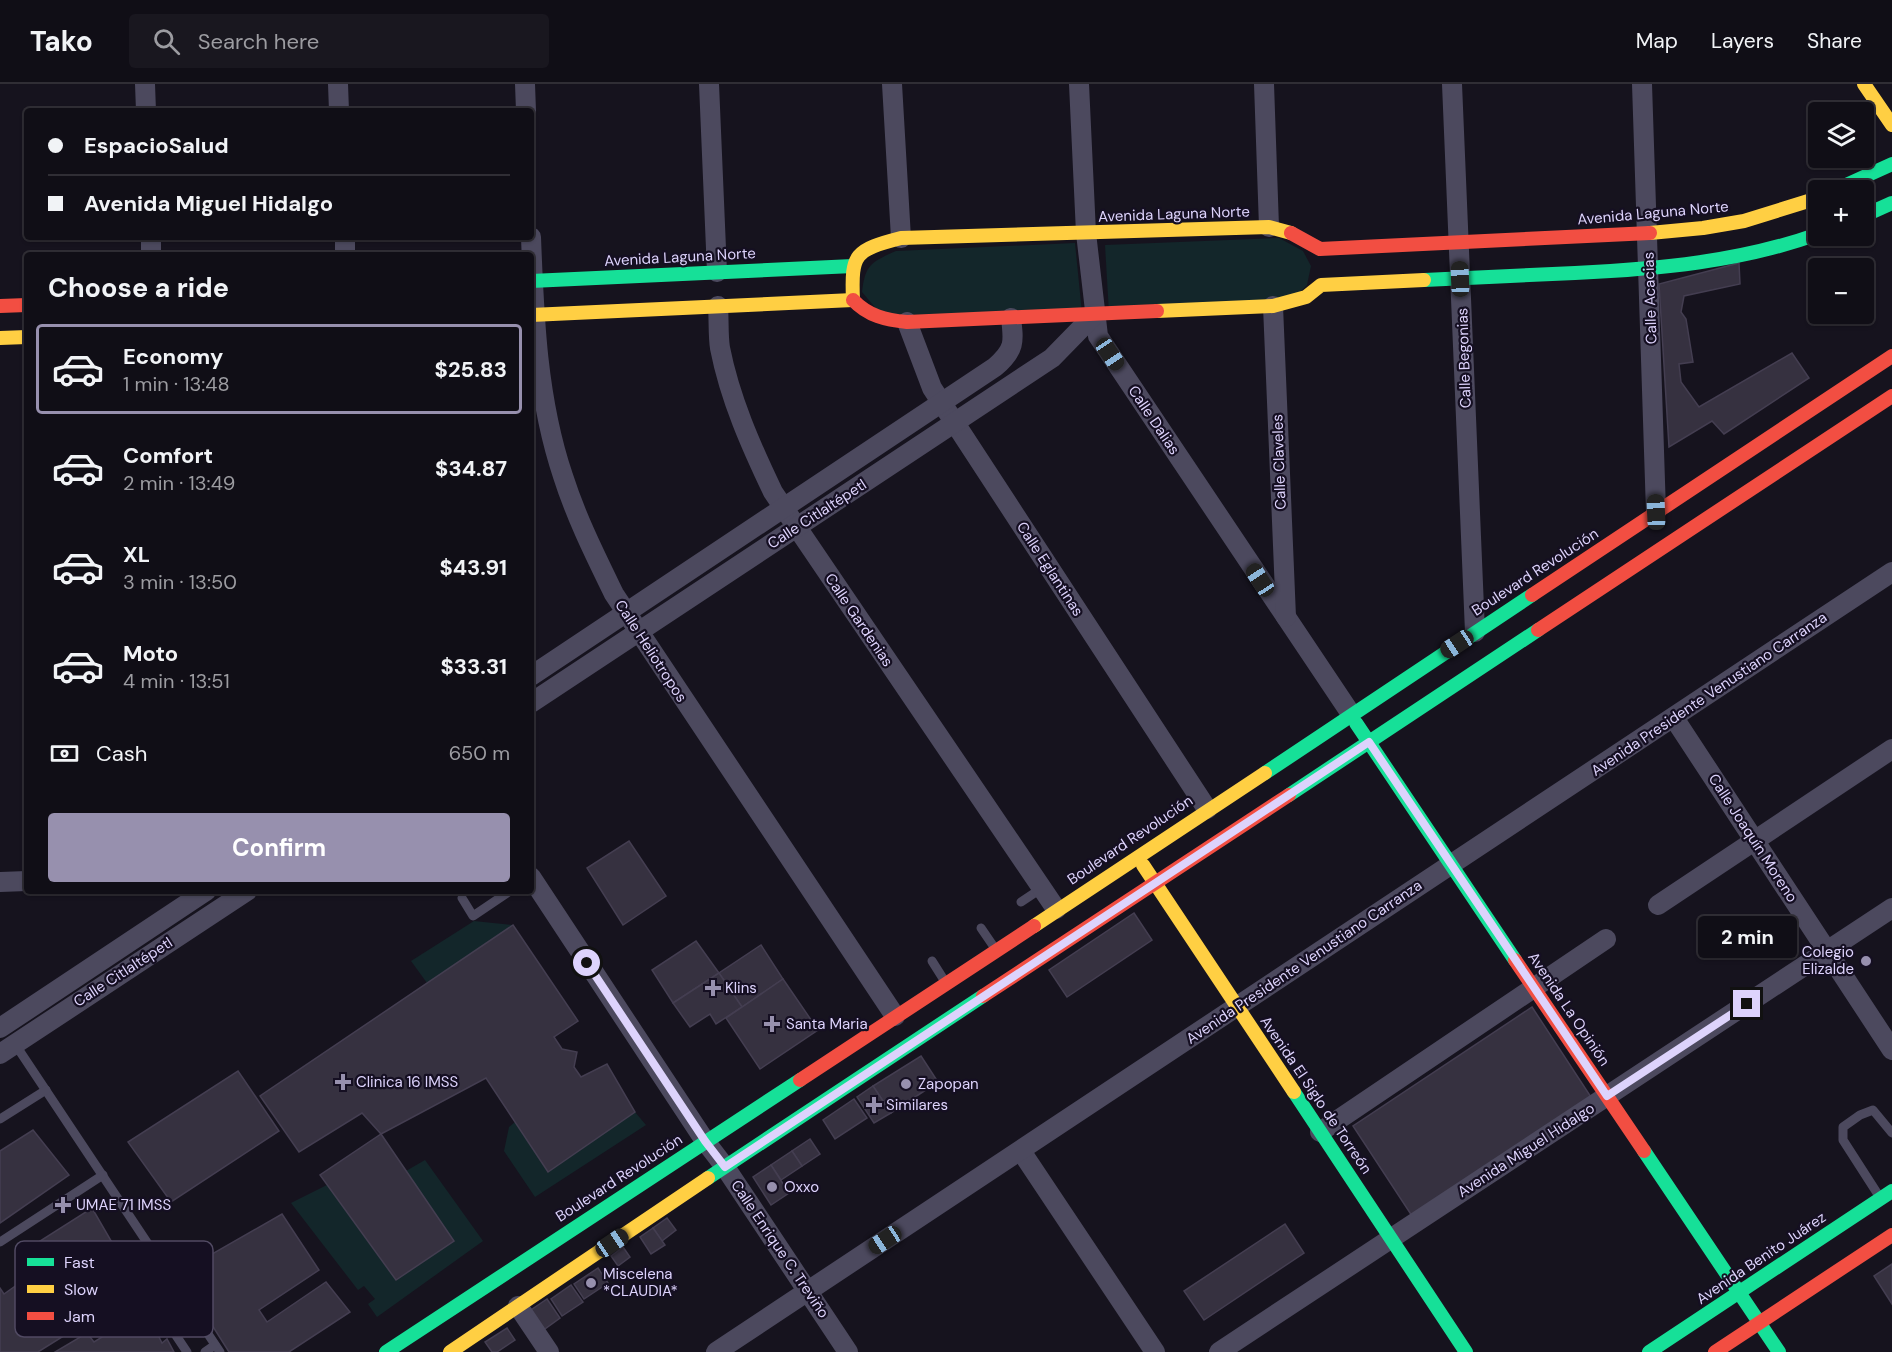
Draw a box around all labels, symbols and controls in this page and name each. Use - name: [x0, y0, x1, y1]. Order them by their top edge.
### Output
- search box: [129, 14, 549, 68]
- text: Tako: [30, 23, 93, 60]
- icon: search: [150, 25, 183, 58]
- text: Search here: [198, 27, 319, 56]
- text: Map: [1636, 27, 1678, 55]
- text: Layers: [1711, 27, 1774, 55]
- text: Share: [1807, 27, 1862, 55]
- map controls: [1808, 102, 1874, 324]
- button: layers: [1808, 102, 1874, 168]
- text: EspacioSalud: [84, 131, 229, 160]
- button: +: [1808, 180, 1874, 246]
- text: Avenida Miguel Hidalgo: [84, 189, 333, 218]
- street label: Avenida Laguna Norte: [1577, 196, 1729, 230]
- street label: Avenida Laguna Norte: [1098, 201, 1250, 227]
- street label: Avenida Laguna Norte: [604, 243, 756, 271]
- street label: Calle Acacias: [1638, 252, 1662, 344]
- button: −: [1808, 258, 1874, 324]
- car: [1450, 261, 1470, 297]
- text: Choose a ride: [48, 270, 229, 305]
- street label: Calle Begonias: [1452, 307, 1476, 409]
- car: [1092, 334, 1128, 374]
- icon: car: [51, 342, 105, 396]
- text: Economy: [123, 342, 223, 371]
- text: $25.83: [435, 355, 507, 384]
- text: 1 min · 13:48: [123, 371, 230, 397]
- street label: Calle Dalias: [1124, 382, 1184, 458]
- street label: Calle Claveles: [1267, 414, 1291, 510]
- icon: car: [51, 441, 105, 495]
- text: Comfort: [123, 441, 213, 470]
- text: $34.87: [435, 454, 507, 483]
- text: 2 min · 13:49: [123, 470, 235, 496]
- street label: Calle Citlaltépetl: [764, 474, 870, 554]
- car: [1646, 494, 1666, 530]
- street label: Calle Eglantinas: [1012, 518, 1088, 620]
- street label: Boulevard Revolución: [1468, 524, 1602, 620]
- icon: car: [51, 540, 105, 594]
- text: XL: [123, 540, 150, 569]
- text: $43.91: [439, 553, 507, 582]
- car: [1243, 560, 1277, 600]
- text: 3 min · 13:50: [123, 569, 237, 595]
- street label: Calle Gardenias: [820, 569, 898, 671]
- street label: Calle Heliotropos: [610, 596, 692, 706]
- street label: Avenida Presidente Venustiano Carranza: [1587, 607, 1831, 781]
- car: [1437, 627, 1477, 661]
- icon: car: [51, 639, 105, 693]
- text: Moto: [123, 639, 178, 668]
- text: $33.31: [441, 652, 507, 681]
- text: 4 min · 13:51: [123, 668, 230, 694]
- icon: cash: [48, 737, 81, 770]
- text: Cash: [96, 739, 147, 768]
- text: 650 m: [449, 740, 510, 766]
- street label: Calle Joaquín Moreno: [1704, 770, 1802, 906]
- street label: Boulevard Revolución: [1063, 791, 1197, 889]
- button: Confirm: [48, 813, 510, 882]
- street label: Avenida Presidente Venustiano Carranza: [1182, 875, 1426, 1049]
- callout: 2 min: [1698, 917, 1796, 959]
- text: 2 min: [1721, 924, 1774, 950]
- street label: Calle Citlaltépetl: [70, 932, 176, 1012]
- place label: Colegio Elizalde: [1802, 942, 1854, 979]
- street label: Avenida La Opinión: [1523, 948, 1615, 1070]
- route start: [573, 949, 600, 976]
- marker: Colegio Elizalde: [1859, 954, 1873, 968]
- place label: Klins: [725, 978, 757, 998]
- marker: Klins: [706, 981, 720, 995]
- route end: [1733, 990, 1760, 1017]
- street label: Avenida El Siglo de Torreón: [1256, 1012, 1376, 1178]
- place label: Santa Maria: [786, 1014, 868, 1034]
- marker: Santa Maria: [763, 1015, 781, 1033]
- place label: Clinica 16 IMSS: [356, 1072, 459, 1092]
- marker: Clinica 16 IMSS: [334, 1073, 352, 1091]
- place label: Zapopan: [918, 1074, 979, 1094]
- marker: Zapopan: [899, 1077, 913, 1091]
- place label: Similares: [886, 1095, 948, 1115]
- marker: Similares: [867, 1098, 881, 1112]
- street label: Avenida Miguel Hidalgo: [1454, 1098, 1599, 1202]
- street label: Boulevard Revolución: [552, 1130, 686, 1226]
- street label: Calle Enrique C. Treviño: [726, 1176, 834, 1322]
- place label: Oxxo: [784, 1177, 819, 1197]
- marker: Oxxo: [765, 1180, 779, 1194]
- place label: UMAE 71 IMSS: [76, 1195, 171, 1215]
- marker: UMAE 71 IMSS: [54, 1196, 72, 1214]
- street label: Avenida Benito Juárez: [1692, 1207, 1830, 1309]
- car: [865, 1223, 905, 1257]
- car: [592, 1225, 632, 1261]
- legend: [15, 1241, 213, 1337]
- text: Fast: [64, 1252, 95, 1273]
- place label: Miscelena *CLAUDIA*: [603, 1264, 678, 1301]
- marker: Miscelena *CLAUDIA*: [584, 1276, 598, 1290]
- text: Slow: [64, 1279, 98, 1300]
- text: Jam: [64, 1306, 95, 1327]

